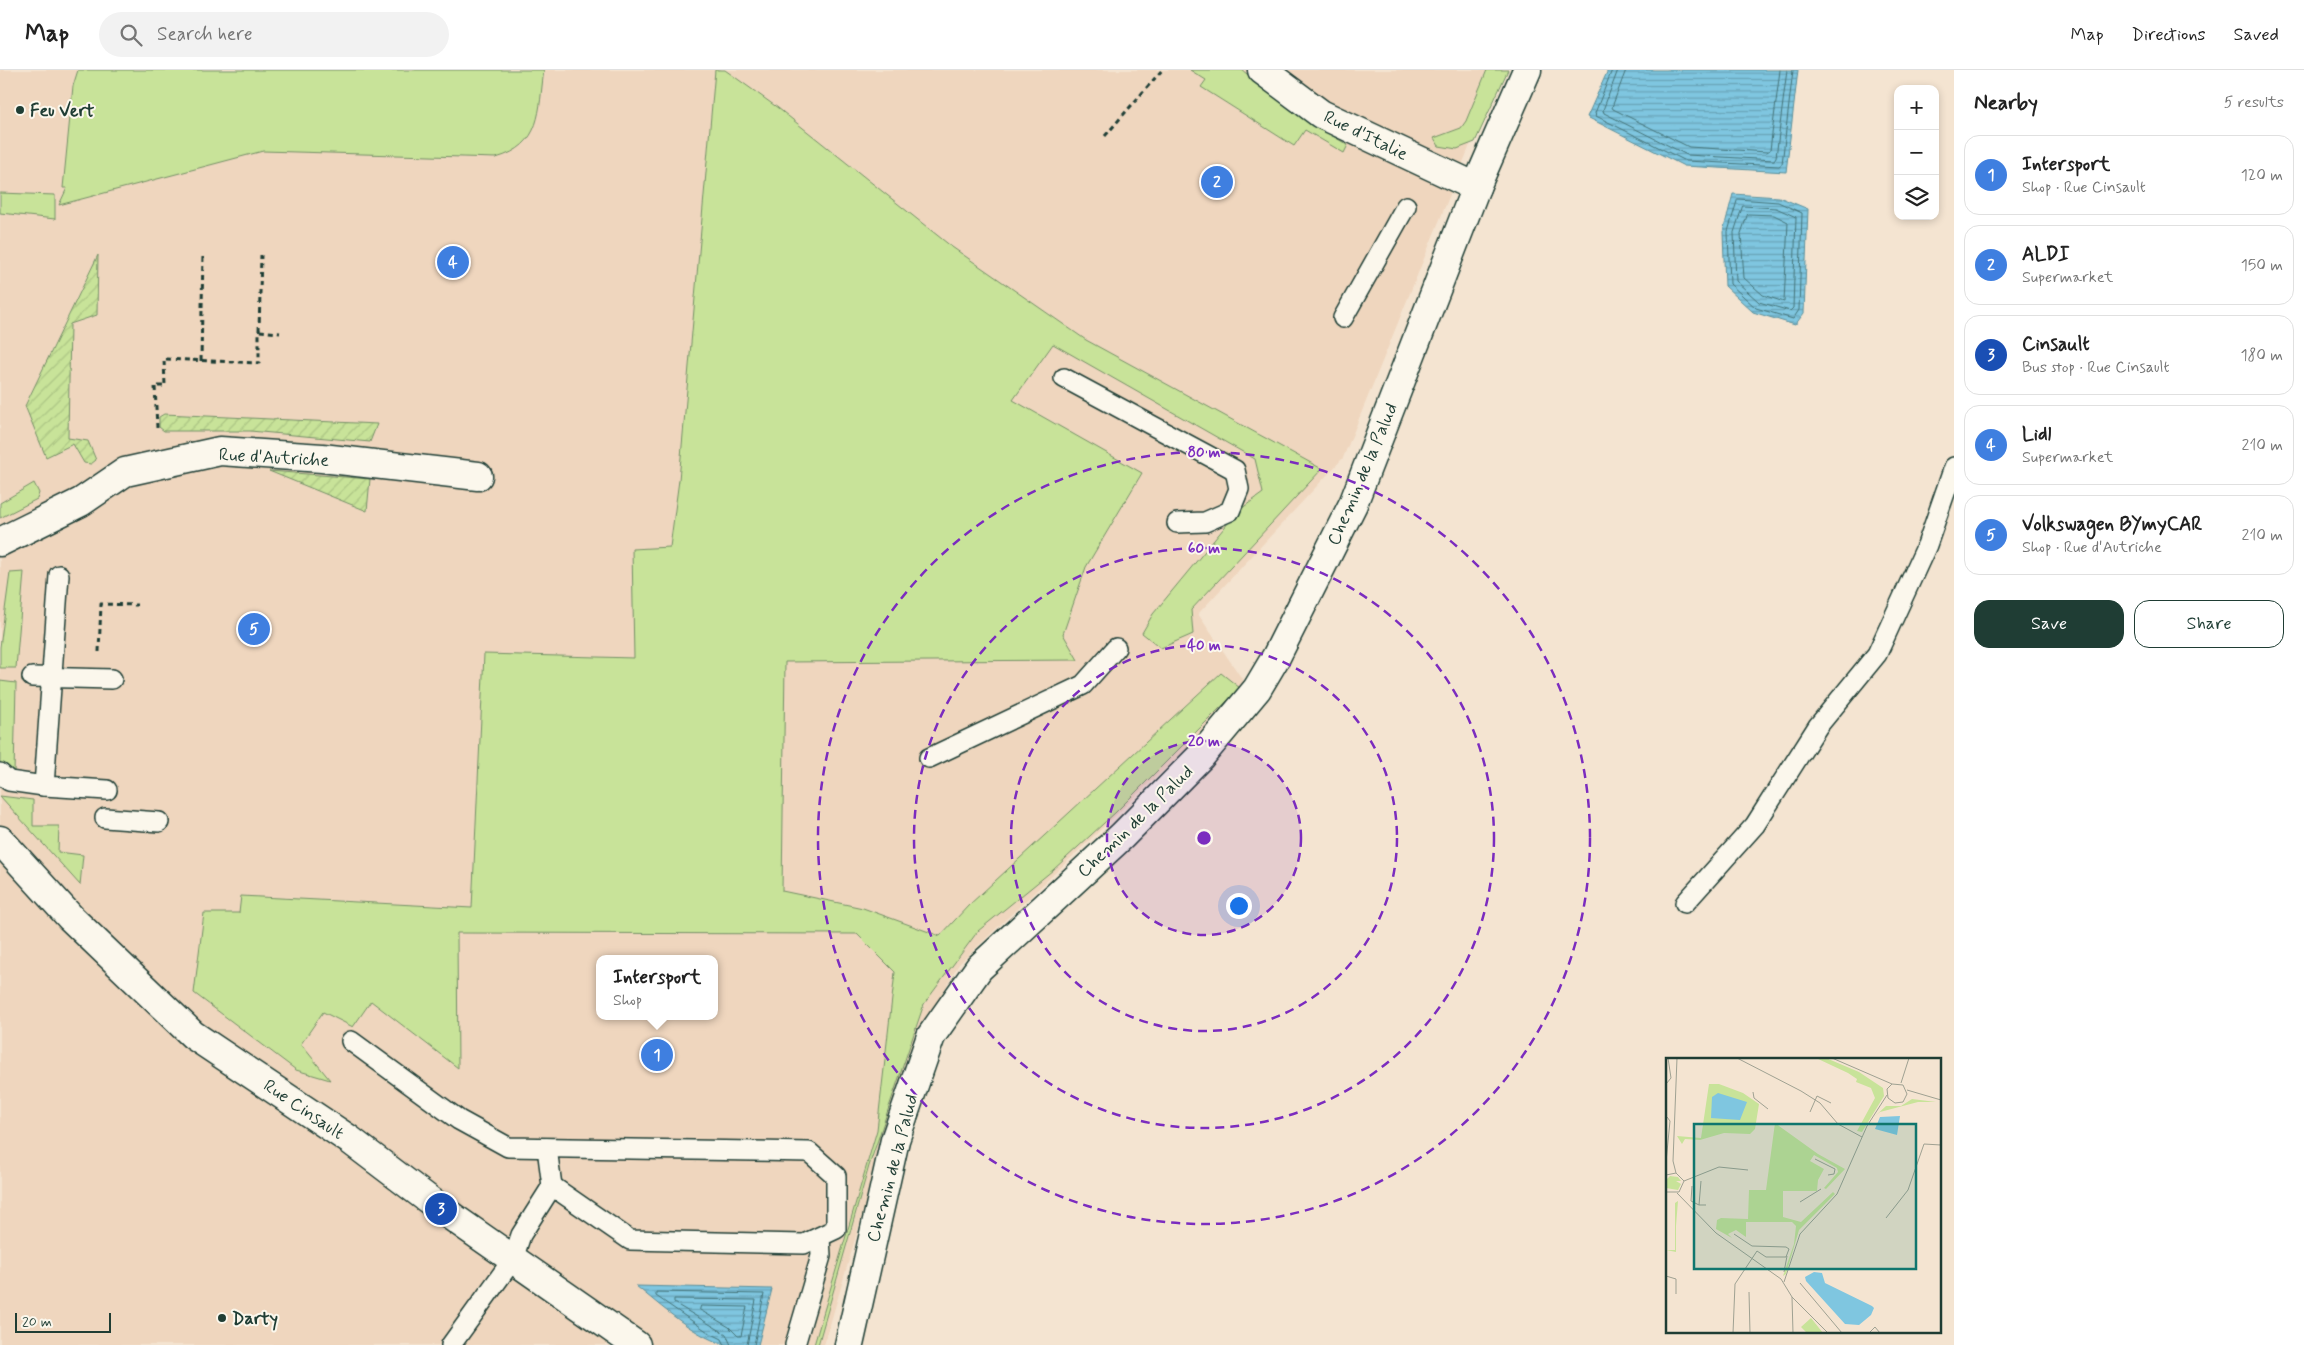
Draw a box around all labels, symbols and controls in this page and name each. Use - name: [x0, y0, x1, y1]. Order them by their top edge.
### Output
- search box: [99, 12, 449, 57]
- text: Map: [25, 19, 69, 50]
- icon: search: [117, 21, 145, 49]
- text: Search here: [157, 22, 253, 47]
- text: Map: [2071, 23, 2104, 47]
- text: Directions: [2132, 23, 2206, 47]
- text: Saved: [2234, 23, 2279, 47]
- map controls: [1894, 85, 1939, 220]
- button: +: [1894, 85, 1939, 130]
- text: Nearby: [1974, 89, 2038, 117]
- text: 5 results: [2224, 92, 2284, 113]
- place label: Feu Vert: [30, 99, 95, 123]
- marker: Feu Vert: [14, 104, 26, 116]
- street label: Rue d'Italie: [1319, 105, 1412, 167]
- button: −: [1894, 130, 1939, 175]
- text: Intersport: [2022, 152, 2110, 177]
- pin: 2: [1201, 163, 1233, 201]
- text: 1: [1987, 165, 1995, 186]
- text: 120 m: [2241, 165, 2283, 186]
- button: layers: [1894, 175, 1939, 220]
- text: Shop · Rue Cinsault: [2022, 177, 2146, 198]
- text: ALDI: [2022, 242, 2069, 267]
- pin: 4: [437, 243, 469, 281]
- text: 2: [1987, 255, 1995, 276]
- text: 150 m: [2241, 255, 2283, 276]
- text: Supermarket: [2022, 267, 2113, 288]
- text: Cinsault: [2022, 332, 2090, 357]
- text: 3: [1987, 345, 1995, 366]
- text: 180 m: [2240, 345, 2283, 366]
- text: Bus stop · Rue Cinsault: [2022, 357, 2169, 378]
- street label: Chemin de la Palud: [1322, 400, 1404, 549]
- text: Lidl: [2022, 422, 2051, 447]
- text: 4: [1986, 435, 1996, 456]
- text: 210 m: [2242, 435, 2283, 456]
- street label: Rue d'Autriche: [218, 443, 330, 473]
- text: 80 m: [1187, 443, 1221, 463]
- text: Supermarket: [2022, 447, 2113, 468]
- text: Volkswagen BYmyCAR: [2022, 512, 2202, 537]
- text: 5: [1986, 525, 1996, 546]
- text: 210 m: [2242, 525, 2283, 546]
- text: Shop · Rue d'Autriche: [2022, 537, 2162, 558]
- text: 60 m: [1188, 539, 1220, 559]
- button: Save: [1974, 600, 2124, 648]
- button: Share: [2134, 600, 2284, 648]
- pin: 5: [238, 610, 270, 648]
- text: 40 m: [1187, 636, 1221, 656]
- text: 20 m: [1188, 732, 1220, 752]
- street label: Chemin de la Palud: [1073, 760, 1199, 883]
- centre of rings: [1195, 829, 1213, 847]
- your location: [1226, 893, 1252, 919]
- popup: [596, 955, 718, 1020]
- text: Intersport: [613, 965, 701, 990]
- text: Shop: [613, 990, 642, 1011]
- pin: 1: [641, 1036, 673, 1074]
- inset map: [1666, 1058, 1942, 1332]
- street label: Rue Cinsault: [258, 1074, 349, 1146]
- street label: Chemin de la Palud: [862, 1092, 924, 1245]
- pin: 3: [425, 1190, 457, 1228]
- place label: Darty: [232, 1307, 278, 1331]
- scale bar: [15, 1310, 111, 1333]
- marker: Darty: [216, 1312, 228, 1324]
- text: 20 m: [22, 1313, 52, 1331]

